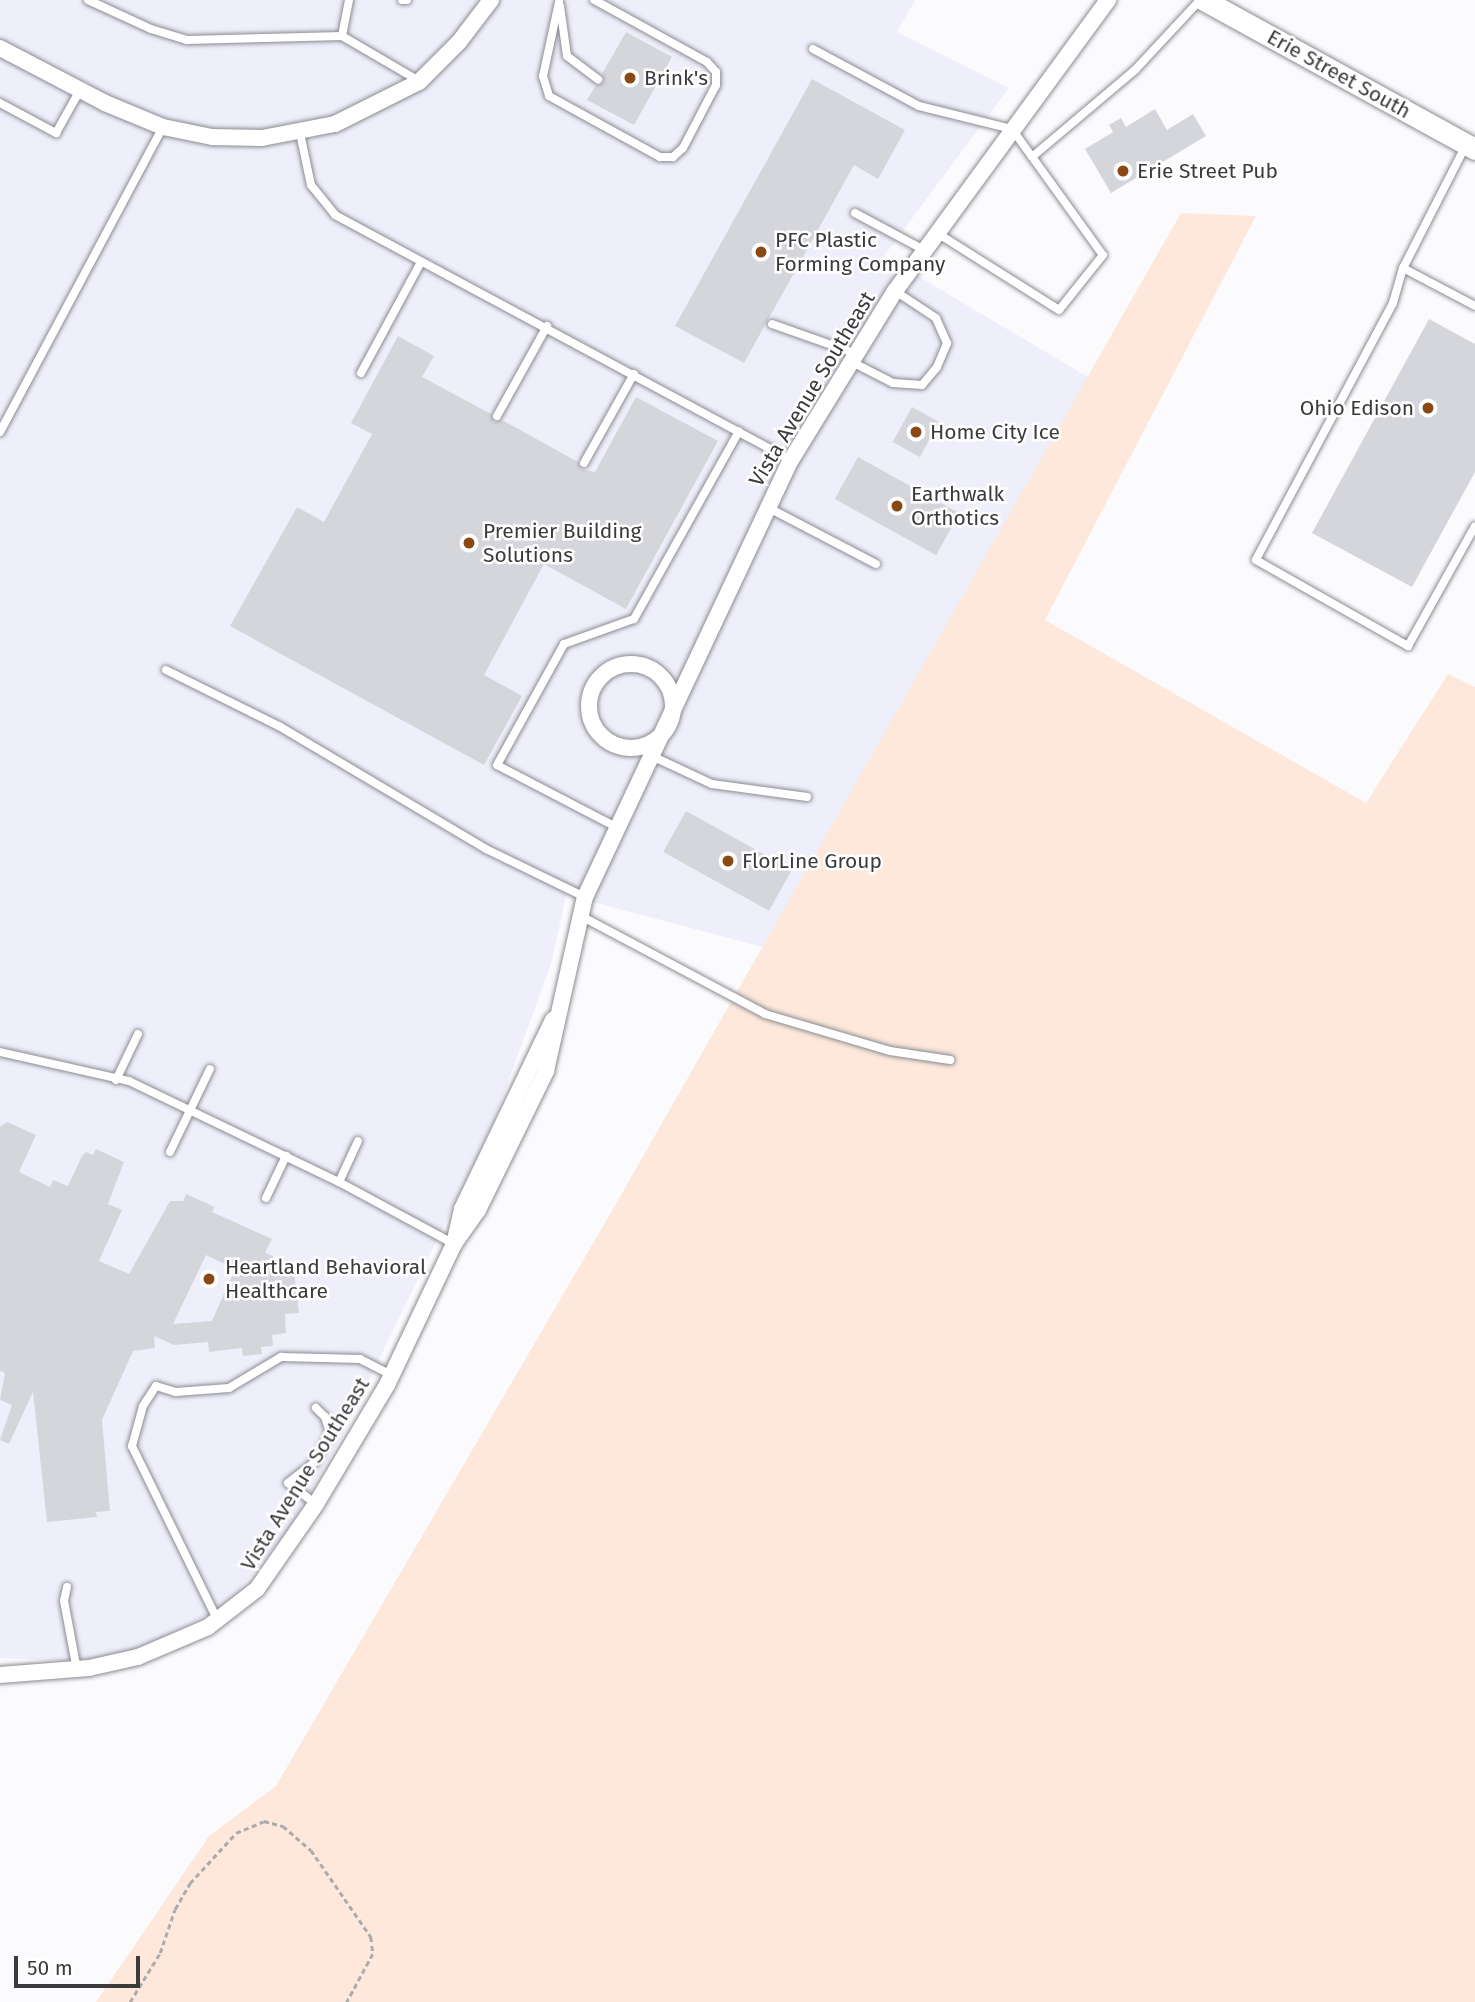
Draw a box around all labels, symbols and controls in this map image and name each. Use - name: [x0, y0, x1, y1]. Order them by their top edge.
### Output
- street label: Erie Street South: [1263, 24, 1415, 124]
- place label: Brink's: [644, 65, 708, 91]
- marker: Brink's: [622, 70, 638, 86]
- place label: Erie Street Pub: [1137, 158, 1278, 184]
- marker: Erie Street Pub: [1115, 163, 1131, 179]
- place label: PFC Plastic Forming Company: [775, 227, 945, 277]
- marker: PFC Plastic Forming Company: [753, 244, 769, 260]
- street label: Vista Avenue Southeast: [744, 287, 880, 491]
- place label: Ohio Edison: [1300, 395, 1414, 421]
- marker: Ohio Edison: [1420, 400, 1436, 416]
- place label: Home City Ice: [930, 419, 1060, 445]
- marker: Home City Ice: [908, 424, 924, 440]
- place label: Earthwalk Orthotics: [911, 481, 1004, 531]
- marker: Earthwalk Orthotics: [889, 498, 905, 514]
- place label: Premier Building Solutions: [483, 518, 641, 568]
- marker: Premier Building Solutions: [461, 535, 477, 551]
- place label: FlorLine Group: [742, 848, 882, 874]
- marker: FlorLine Group: [720, 853, 736, 869]
- place label: Heartland Behavioral Healthcare: [225, 1254, 426, 1304]
- marker: Heartland Behavioral Healthcare: [199, 1269, 219, 1289]
- street label: Vista Avenue Southeast: [235, 1373, 375, 1575]
- scale bar: [18, 1942, 144, 1986]
- text: 50 m: [27, 1955, 73, 1981]

